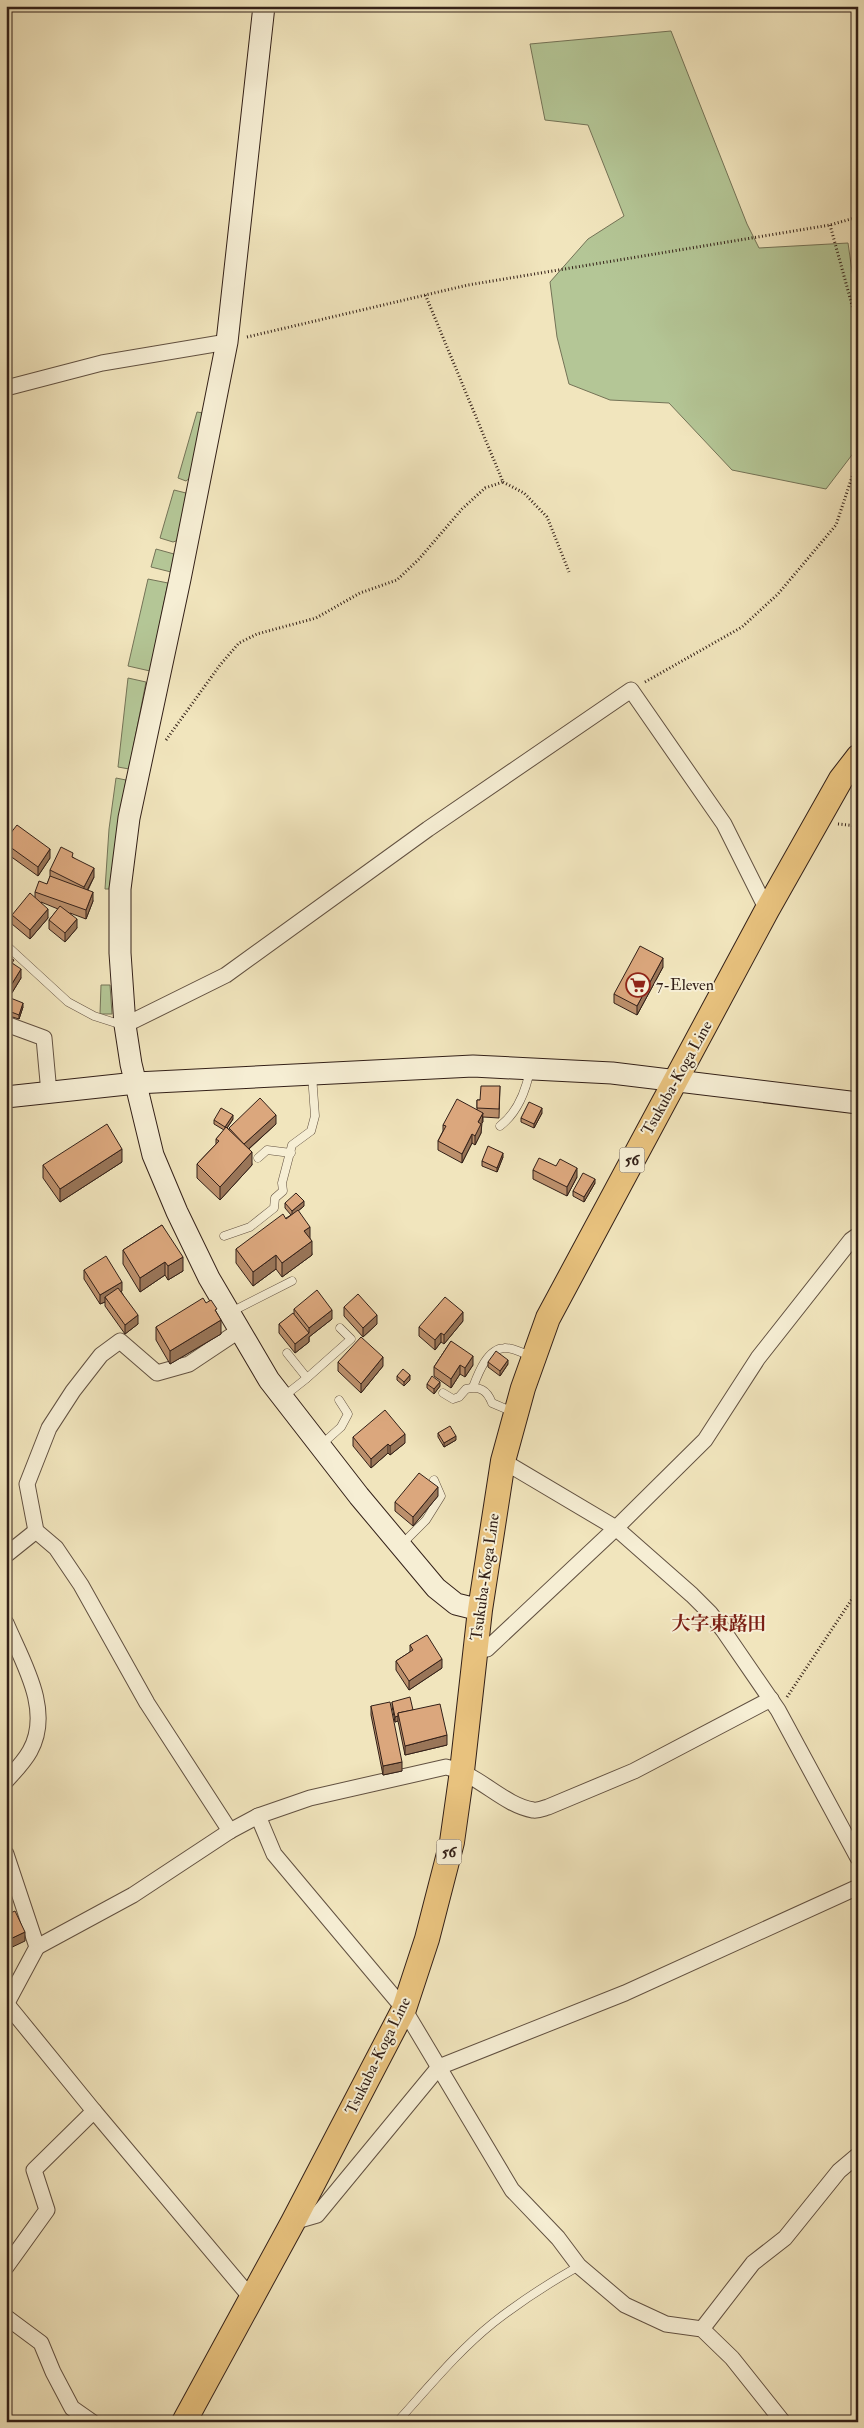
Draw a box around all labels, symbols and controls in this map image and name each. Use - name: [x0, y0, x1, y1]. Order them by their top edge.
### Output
- supermarket icon: 7-Eleven: [625, 972, 651, 998]
- place label: 7-Eleven: [656, 975, 714, 995]
- street label: Tsukuba-Koga Line: [637, 1017, 717, 1139]
- road number: 56: [620, 1148, 644, 1172]
- street label: Tsukuba-Koga Line: [466, 1512, 504, 1642]
- district label: 大字東蕗田: [671, 1612, 767, 1636]
- road number: 56: [436, 1840, 462, 1864]
- street label: Tsukuba-Koga Line: [341, 1994, 415, 2118]

